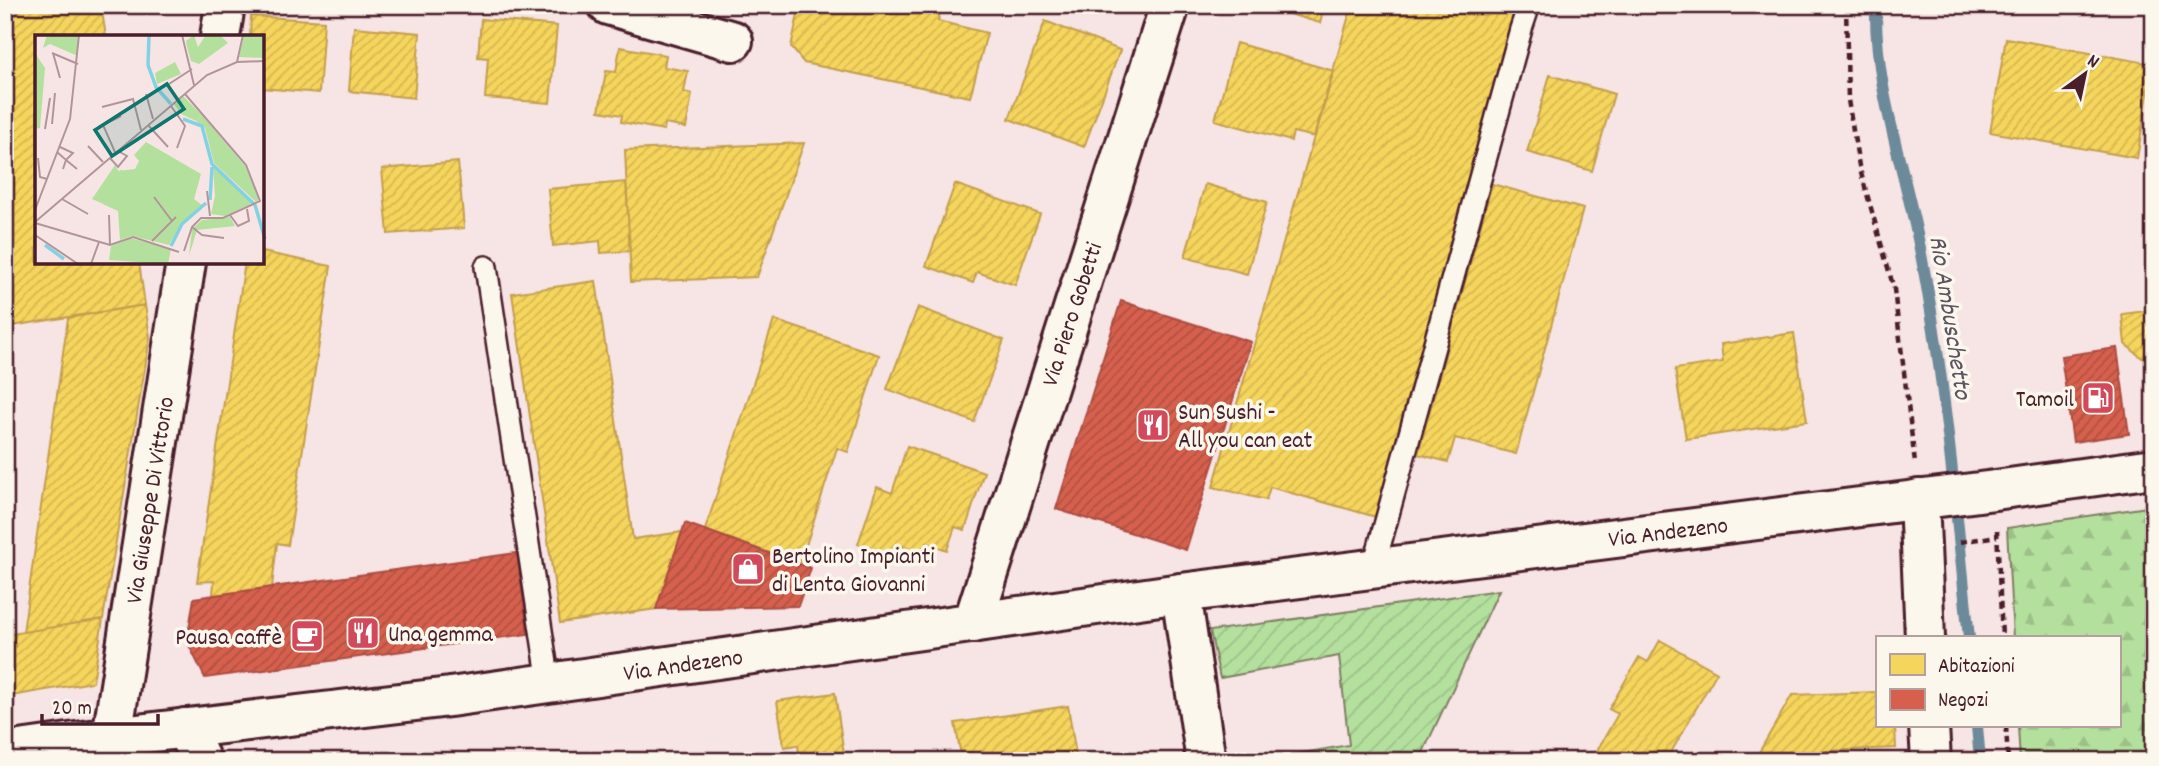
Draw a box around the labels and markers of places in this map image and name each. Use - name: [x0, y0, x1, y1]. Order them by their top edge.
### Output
- fuel station icon: Tamoil: [2079, 379, 2117, 417]
- place label: Tamoil: [2016, 384, 2074, 418]
- place label: Sun Sushi - All you can eat: [1178, 397, 1313, 459]
- restaurant icon: Sun Sushi - All you can eat: [1134, 406, 1172, 444]
- place label: Bertolino Impianti di Lenta Giovanni: [772, 541, 935, 603]
- shop icon: Bertolino Impianti di Lenta Giovanni: [729, 550, 767, 588]
- restaurant icon: Una gemma: [344, 614, 382, 652]
- cafe icon: Pausa caffè: [288, 617, 326, 655]
- place label: Una gemma: [388, 619, 493, 653]
- place label: Pausa caffè: [175, 622, 282, 656]

